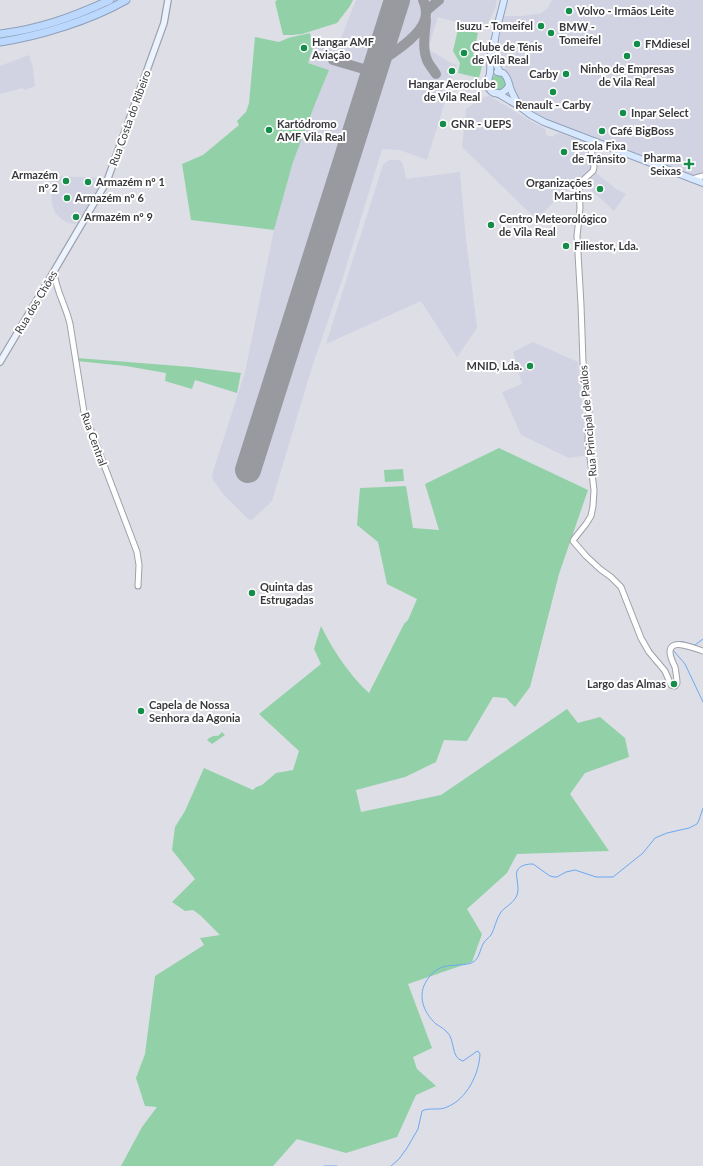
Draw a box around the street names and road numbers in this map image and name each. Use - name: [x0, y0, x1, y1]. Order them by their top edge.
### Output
- street label: Rua Costa do Ribeiro: [106, 68, 153, 167]
- street label: Rua dos Chões: [12, 268, 60, 336]
- street label: Rua Principal de Paúlos: [576, 365, 599, 477]
- street label: Rua Central: [79, 410, 110, 467]

